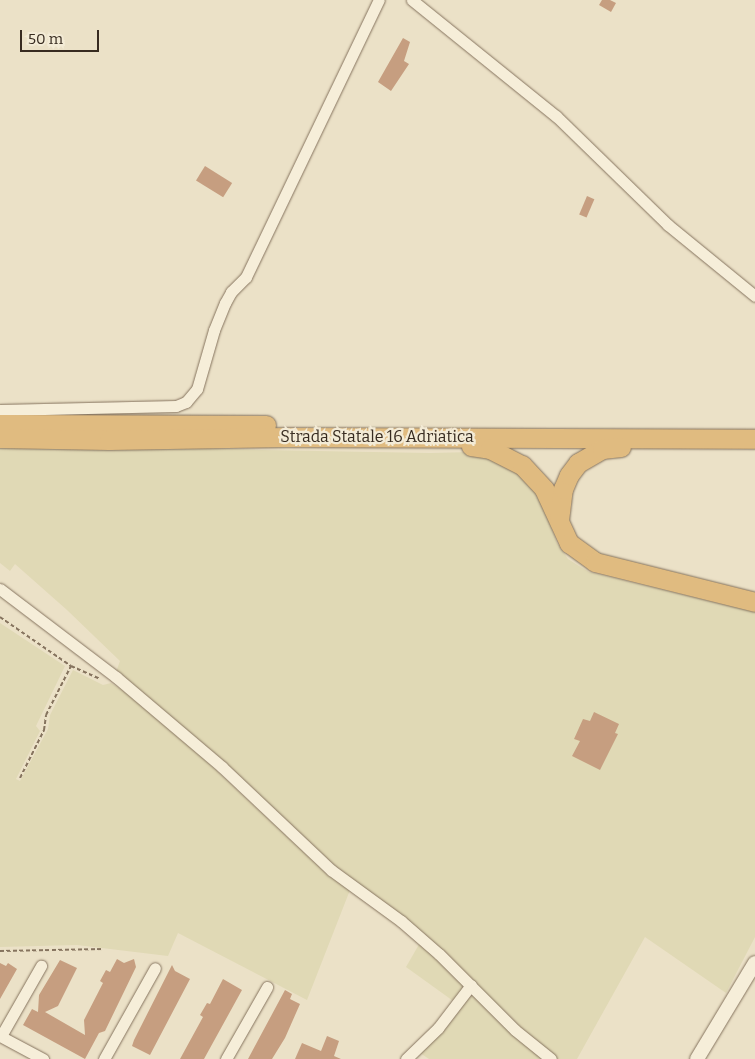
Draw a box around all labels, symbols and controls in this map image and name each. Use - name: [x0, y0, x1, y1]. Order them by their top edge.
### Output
- scale bar: [22, 20, 101, 52]
- text: 50 m: [28, 30, 63, 48]
- street label: Strada Statale 16 Adriatica: [280, 427, 474, 447]

